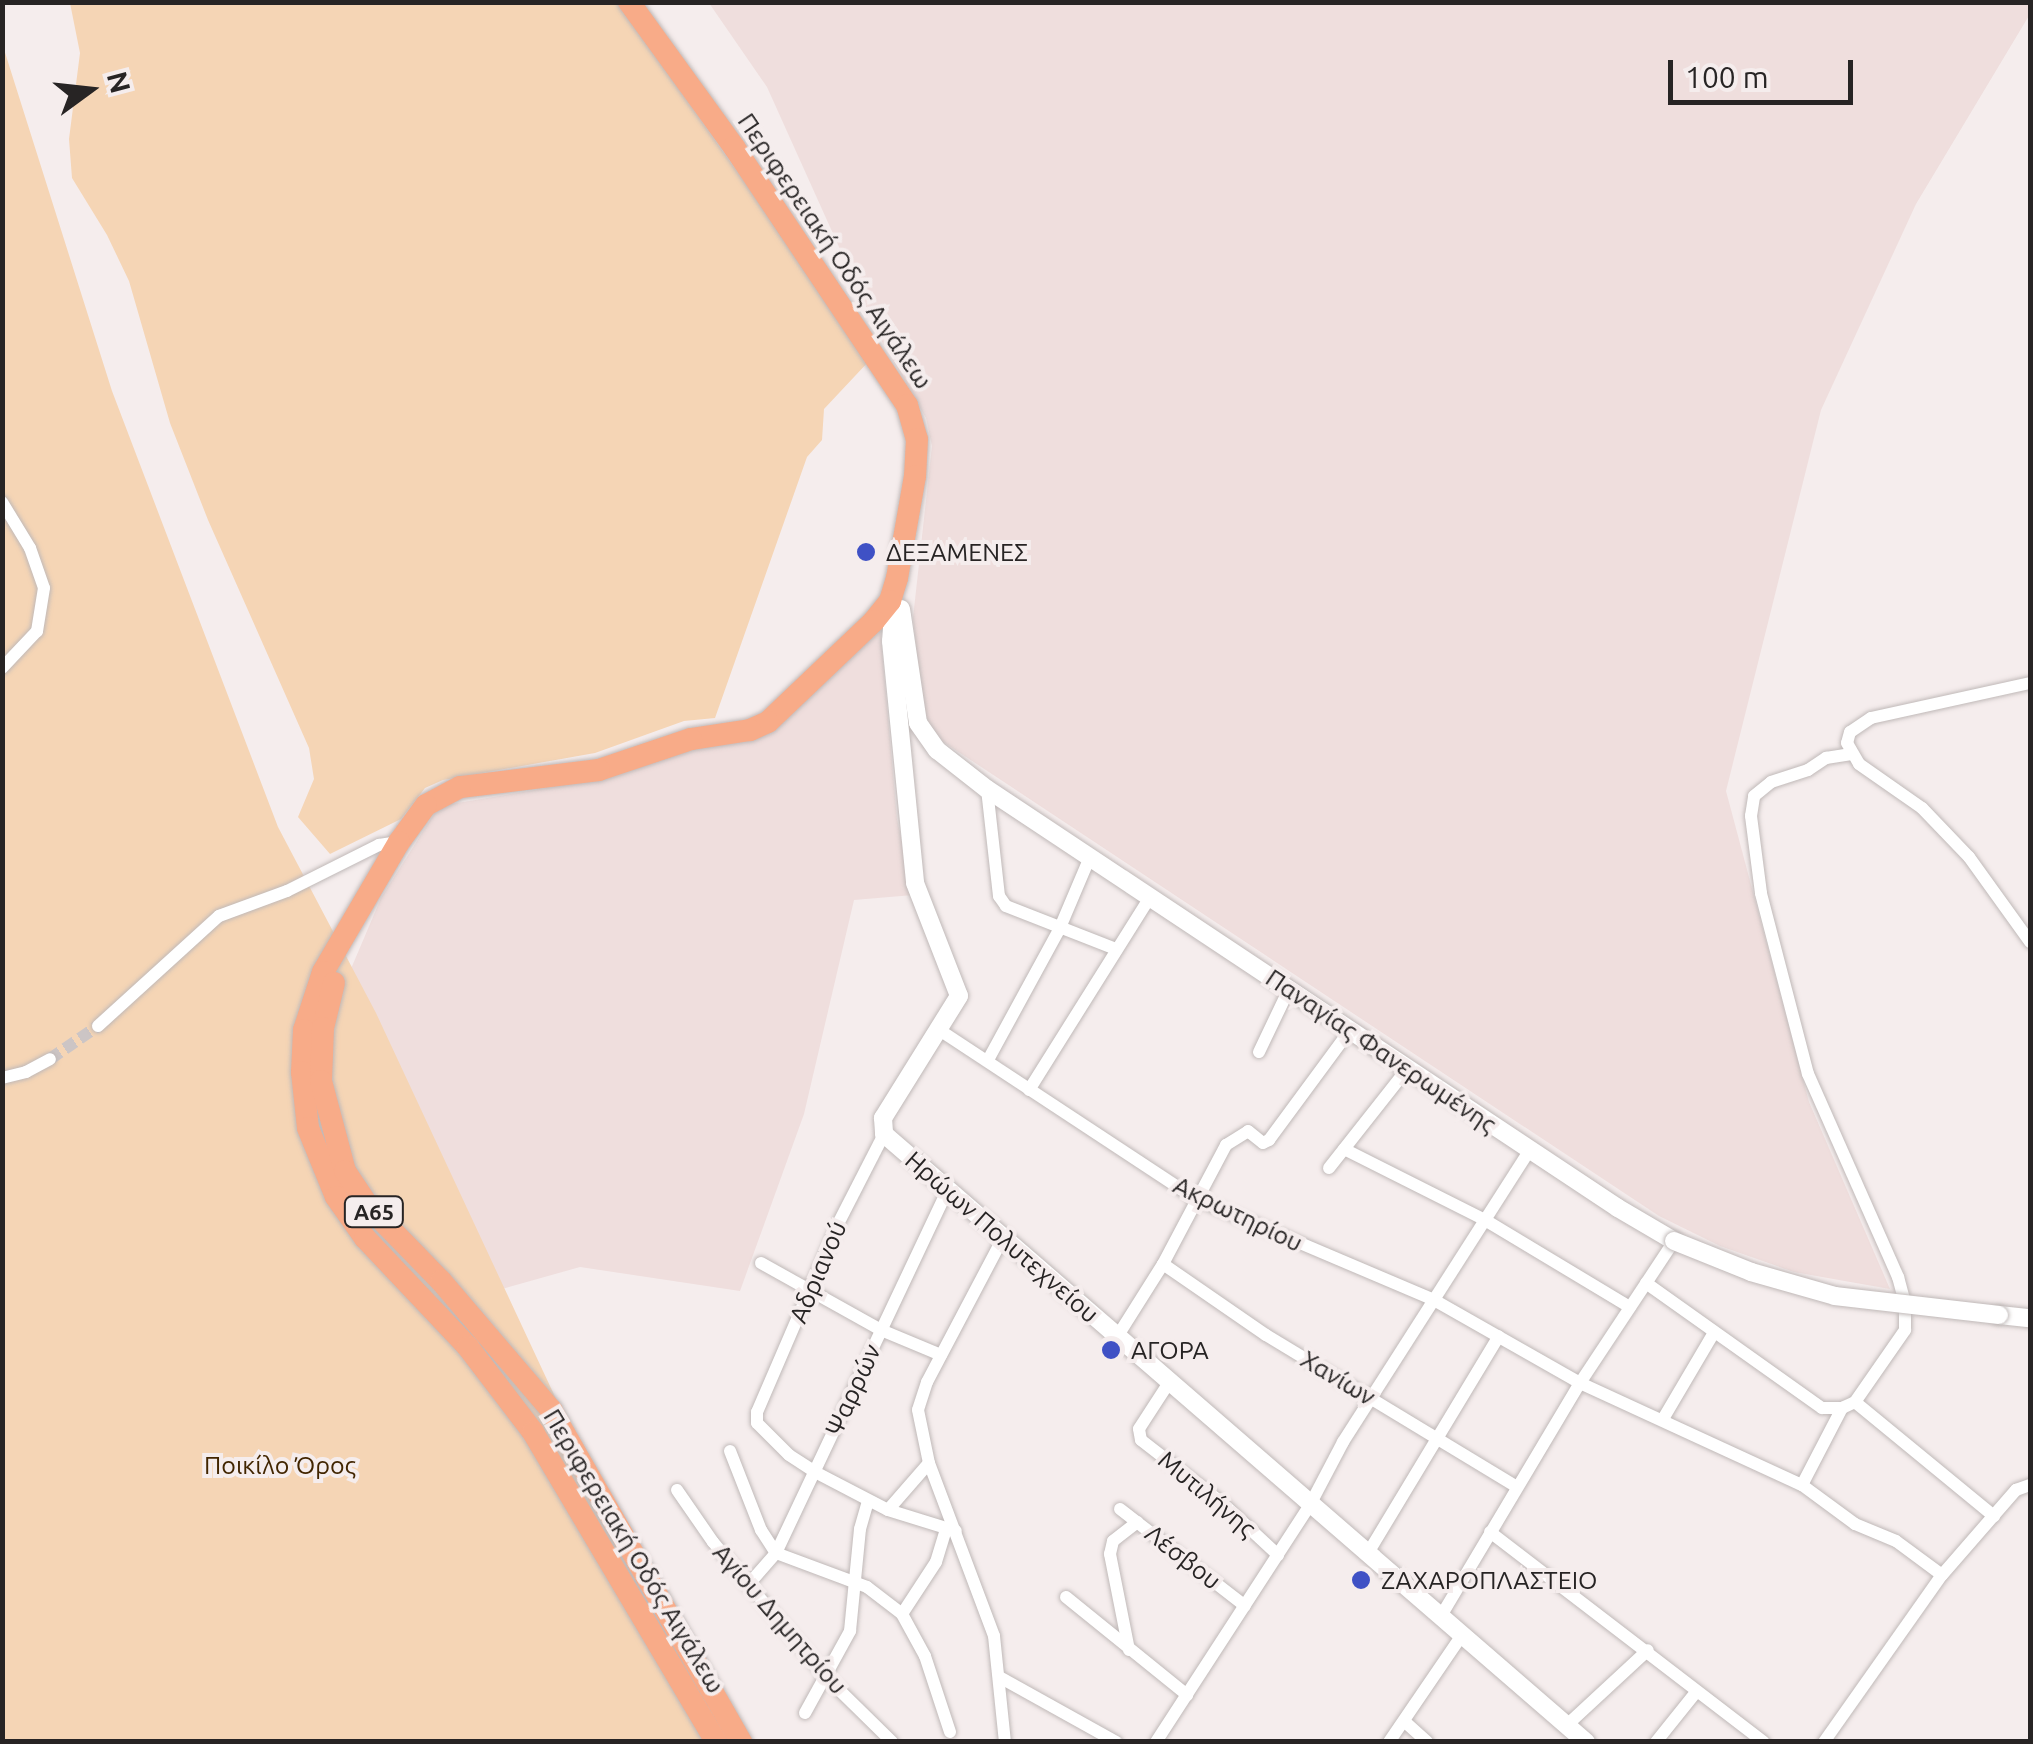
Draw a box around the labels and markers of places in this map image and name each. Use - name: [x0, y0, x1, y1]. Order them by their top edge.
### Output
- place label: ΔΕΞΑΜΕΝΕΣ: [886, 537, 1028, 567]
- marker: ΔΕΞΑΜΕΝΕΣ: [855, 541, 877, 563]
- place label: ΑΓΟΡΑ: [1131, 1335, 1209, 1365]
- marker: ΑΓΟΡΑ: [1100, 1339, 1122, 1361]
- place label: ΖΑΧΑΡΟΠΛΑΣΤΕΙΟ: [1381, 1565, 1597, 1595]
- marker: ΖΑΧΑΡΟΠΛΑΣΤΕΙΟ: [1350, 1569, 1372, 1591]

